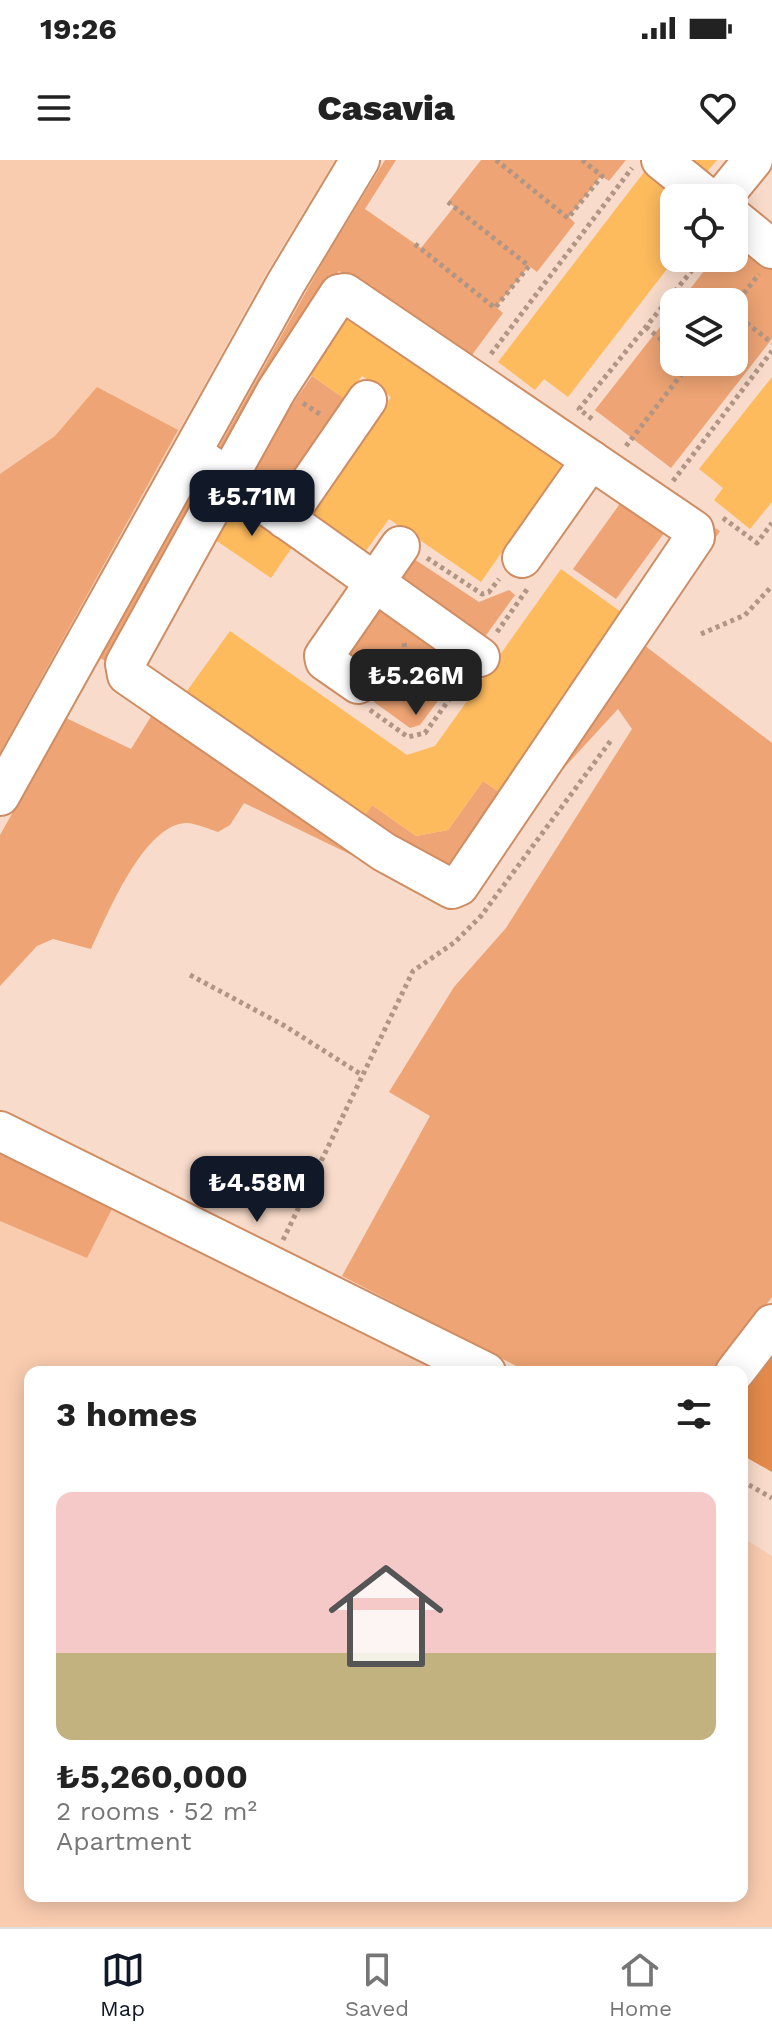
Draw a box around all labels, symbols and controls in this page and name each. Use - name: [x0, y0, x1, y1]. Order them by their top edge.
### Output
- text: 19:26: [40, 11, 117, 46]
- icon: menu: [32, 86, 76, 130]
- icon: heart: [696, 86, 740, 130]
- text: Casavia: [317, 87, 455, 129]
- map controls: [660, 184, 748, 376]
- button: locate: [660, 184, 748, 272]
- button: layers: [660, 288, 748, 376]
- pin: ₺5.71M: [187, 470, 317, 538]
- text: ₺5.71M: [208, 481, 296, 511]
- pin: ₺5.26M: [351, 649, 481, 717]
- text: ₺5.26M: [368, 660, 464, 690]
- pin: ₺4.58M: [192, 1156, 322, 1224]
- text: ₺4.58M: [208, 1167, 306, 1197]
- icon: filters: [672, 1392, 716, 1436]
- text: 3 homes: [56, 1394, 197, 1434]
- icon: home: [314, 1544, 458, 1688]
- text: ₺5,260,000: [56, 1756, 248, 1796]
- text: 2 rooms · 52 m²: [56, 1796, 257, 1826]
- text: Apartment: [56, 1826, 192, 1856]
- tab: Map: [100, 1948, 145, 2021]
- tab: Saved: [345, 1948, 409, 2021]
- tab: Home: [609, 1948, 672, 2021]

